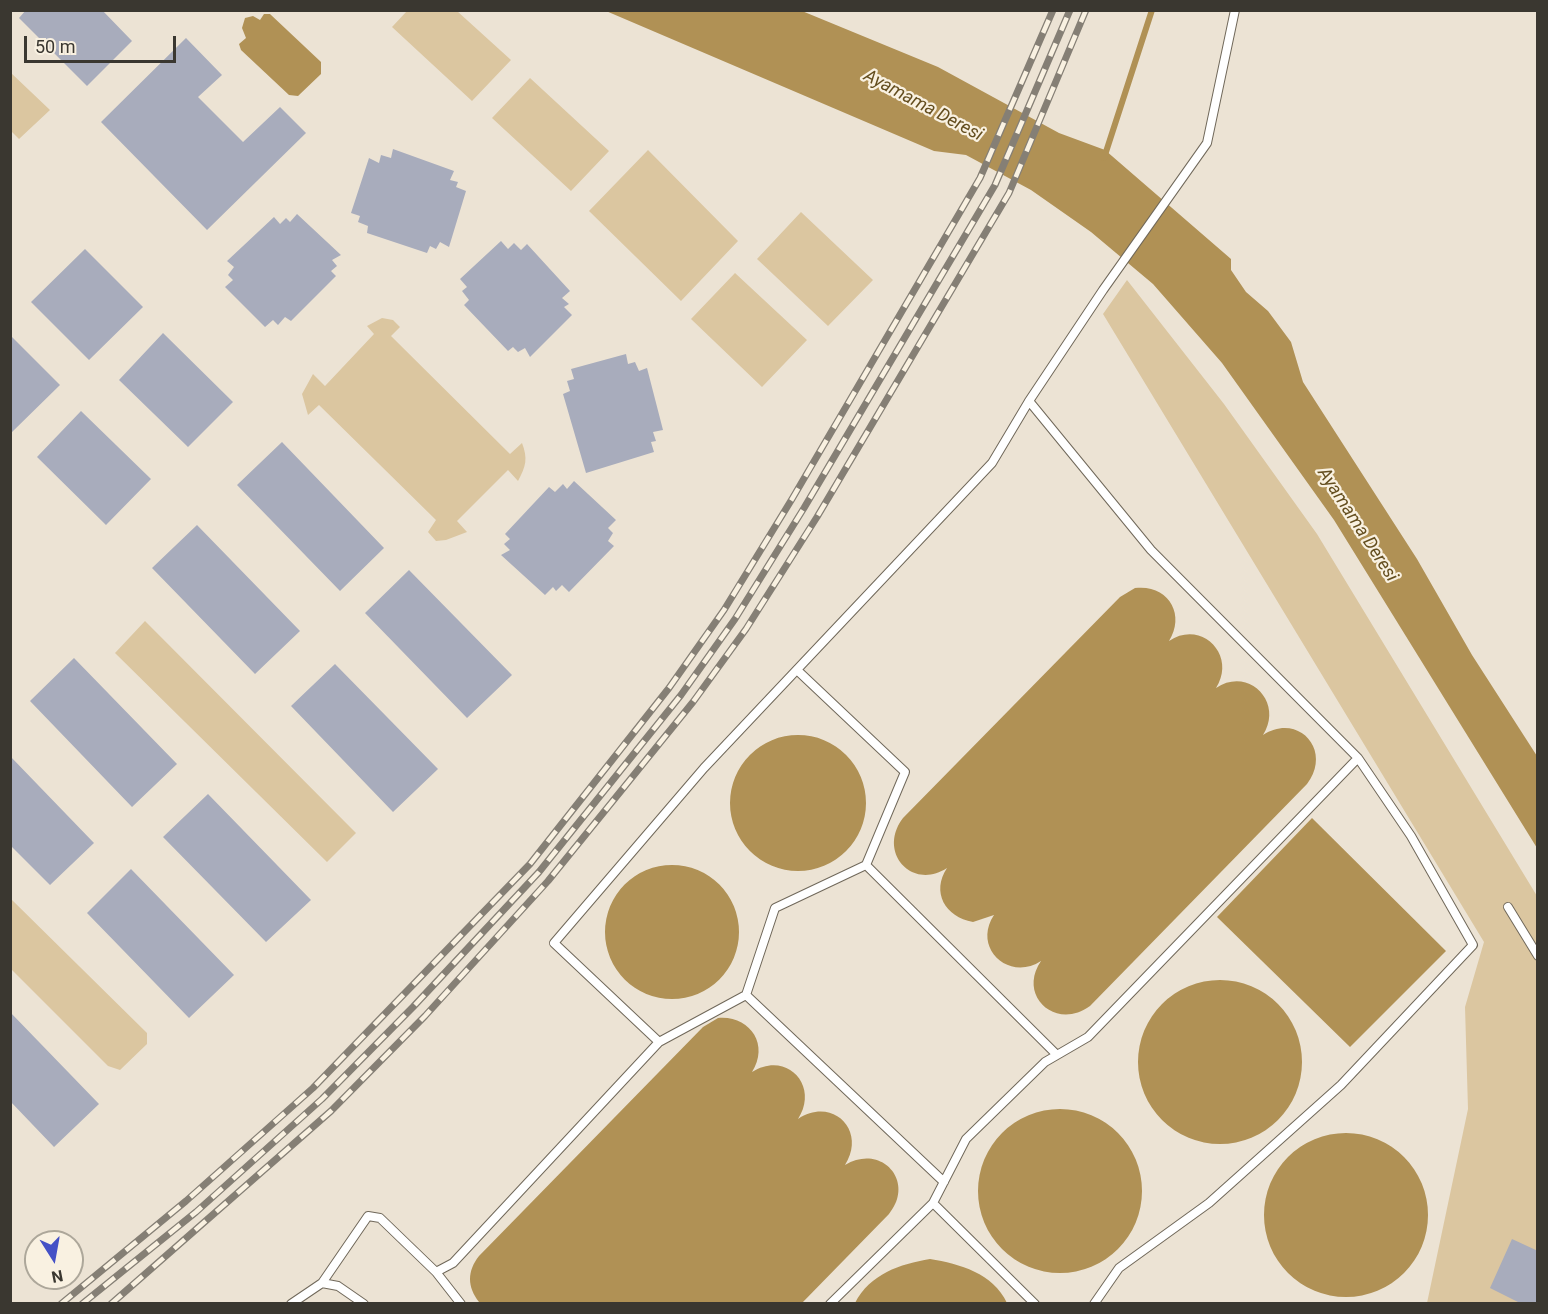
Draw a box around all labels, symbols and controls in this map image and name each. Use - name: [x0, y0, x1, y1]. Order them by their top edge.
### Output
- scale bar: [27, 24, 178, 62]
- text: 50 m: [35, 36, 75, 57]
- water label: Ayamama Deresi: [860, 66, 986, 146]
- water label: Ayamama Deresi: [1312, 464, 1402, 586]
- north arrow: [24, 1230, 84, 1290]
- text: N: [50, 1266, 65, 1287]

